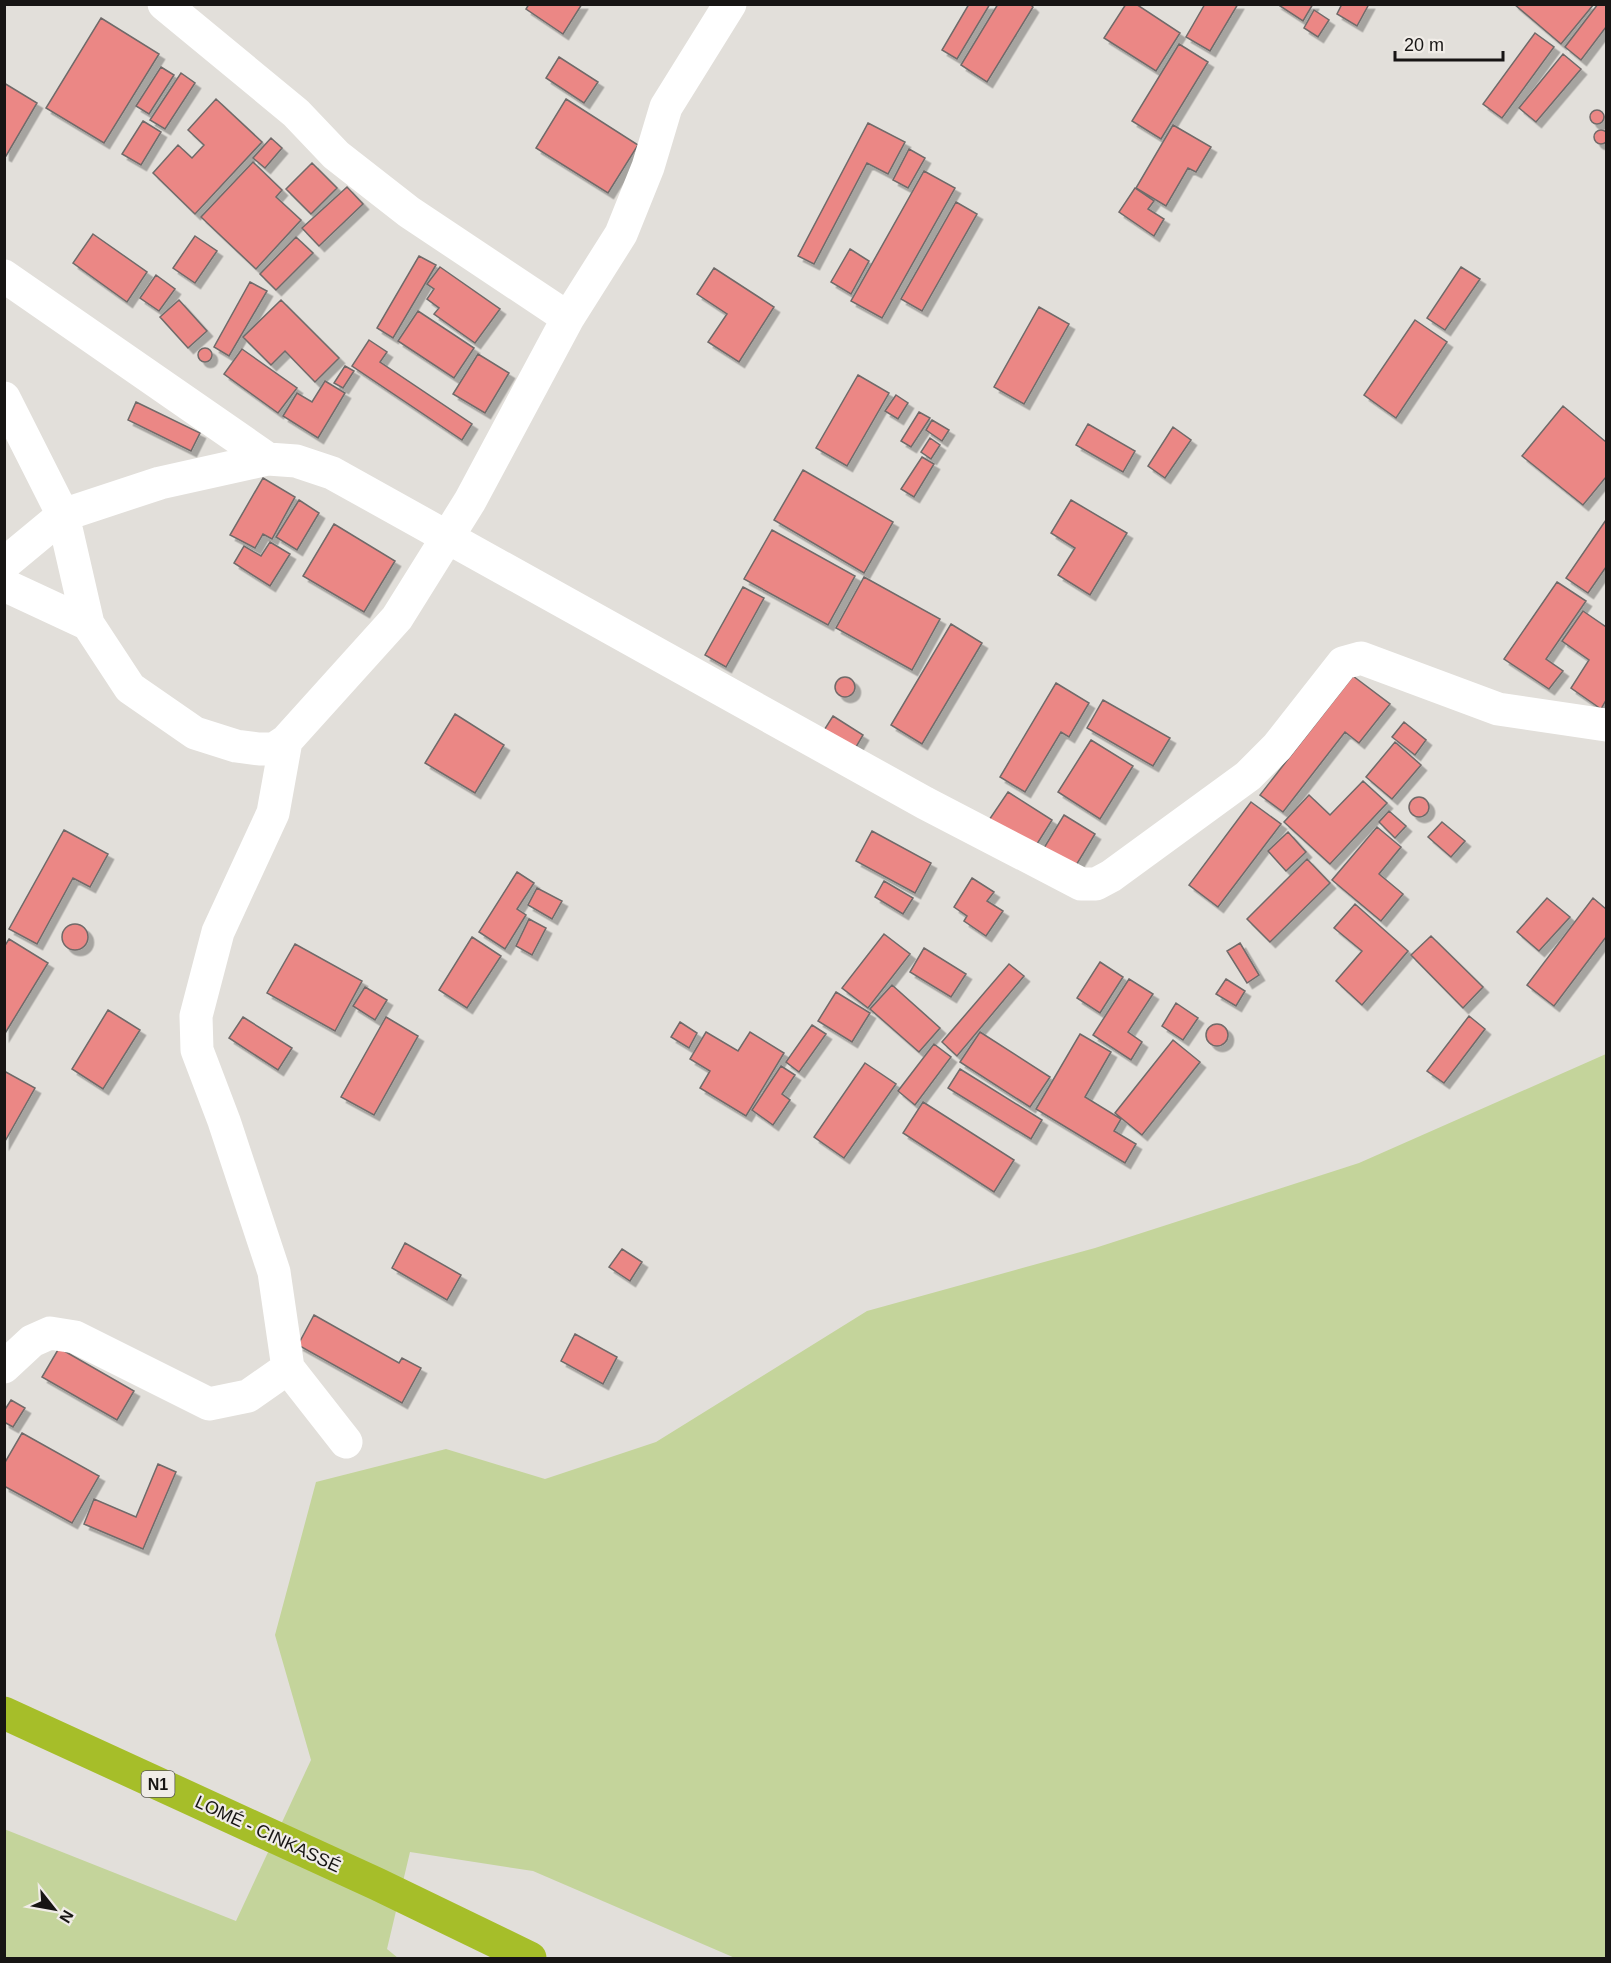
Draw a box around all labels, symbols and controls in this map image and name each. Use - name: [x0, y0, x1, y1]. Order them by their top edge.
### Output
- scale bar: [1395, 24, 1503, 62]
- text: 20 m: [1404, 35, 1444, 55]
- road number: N1: [142, 1771, 174, 1797]
- street label: LOMÉ - CINKASSÉ: [192, 1792, 344, 1876]
- north arrow: [24, 1879, 84, 1939]
- text: N: [56, 1907, 77, 1926]

